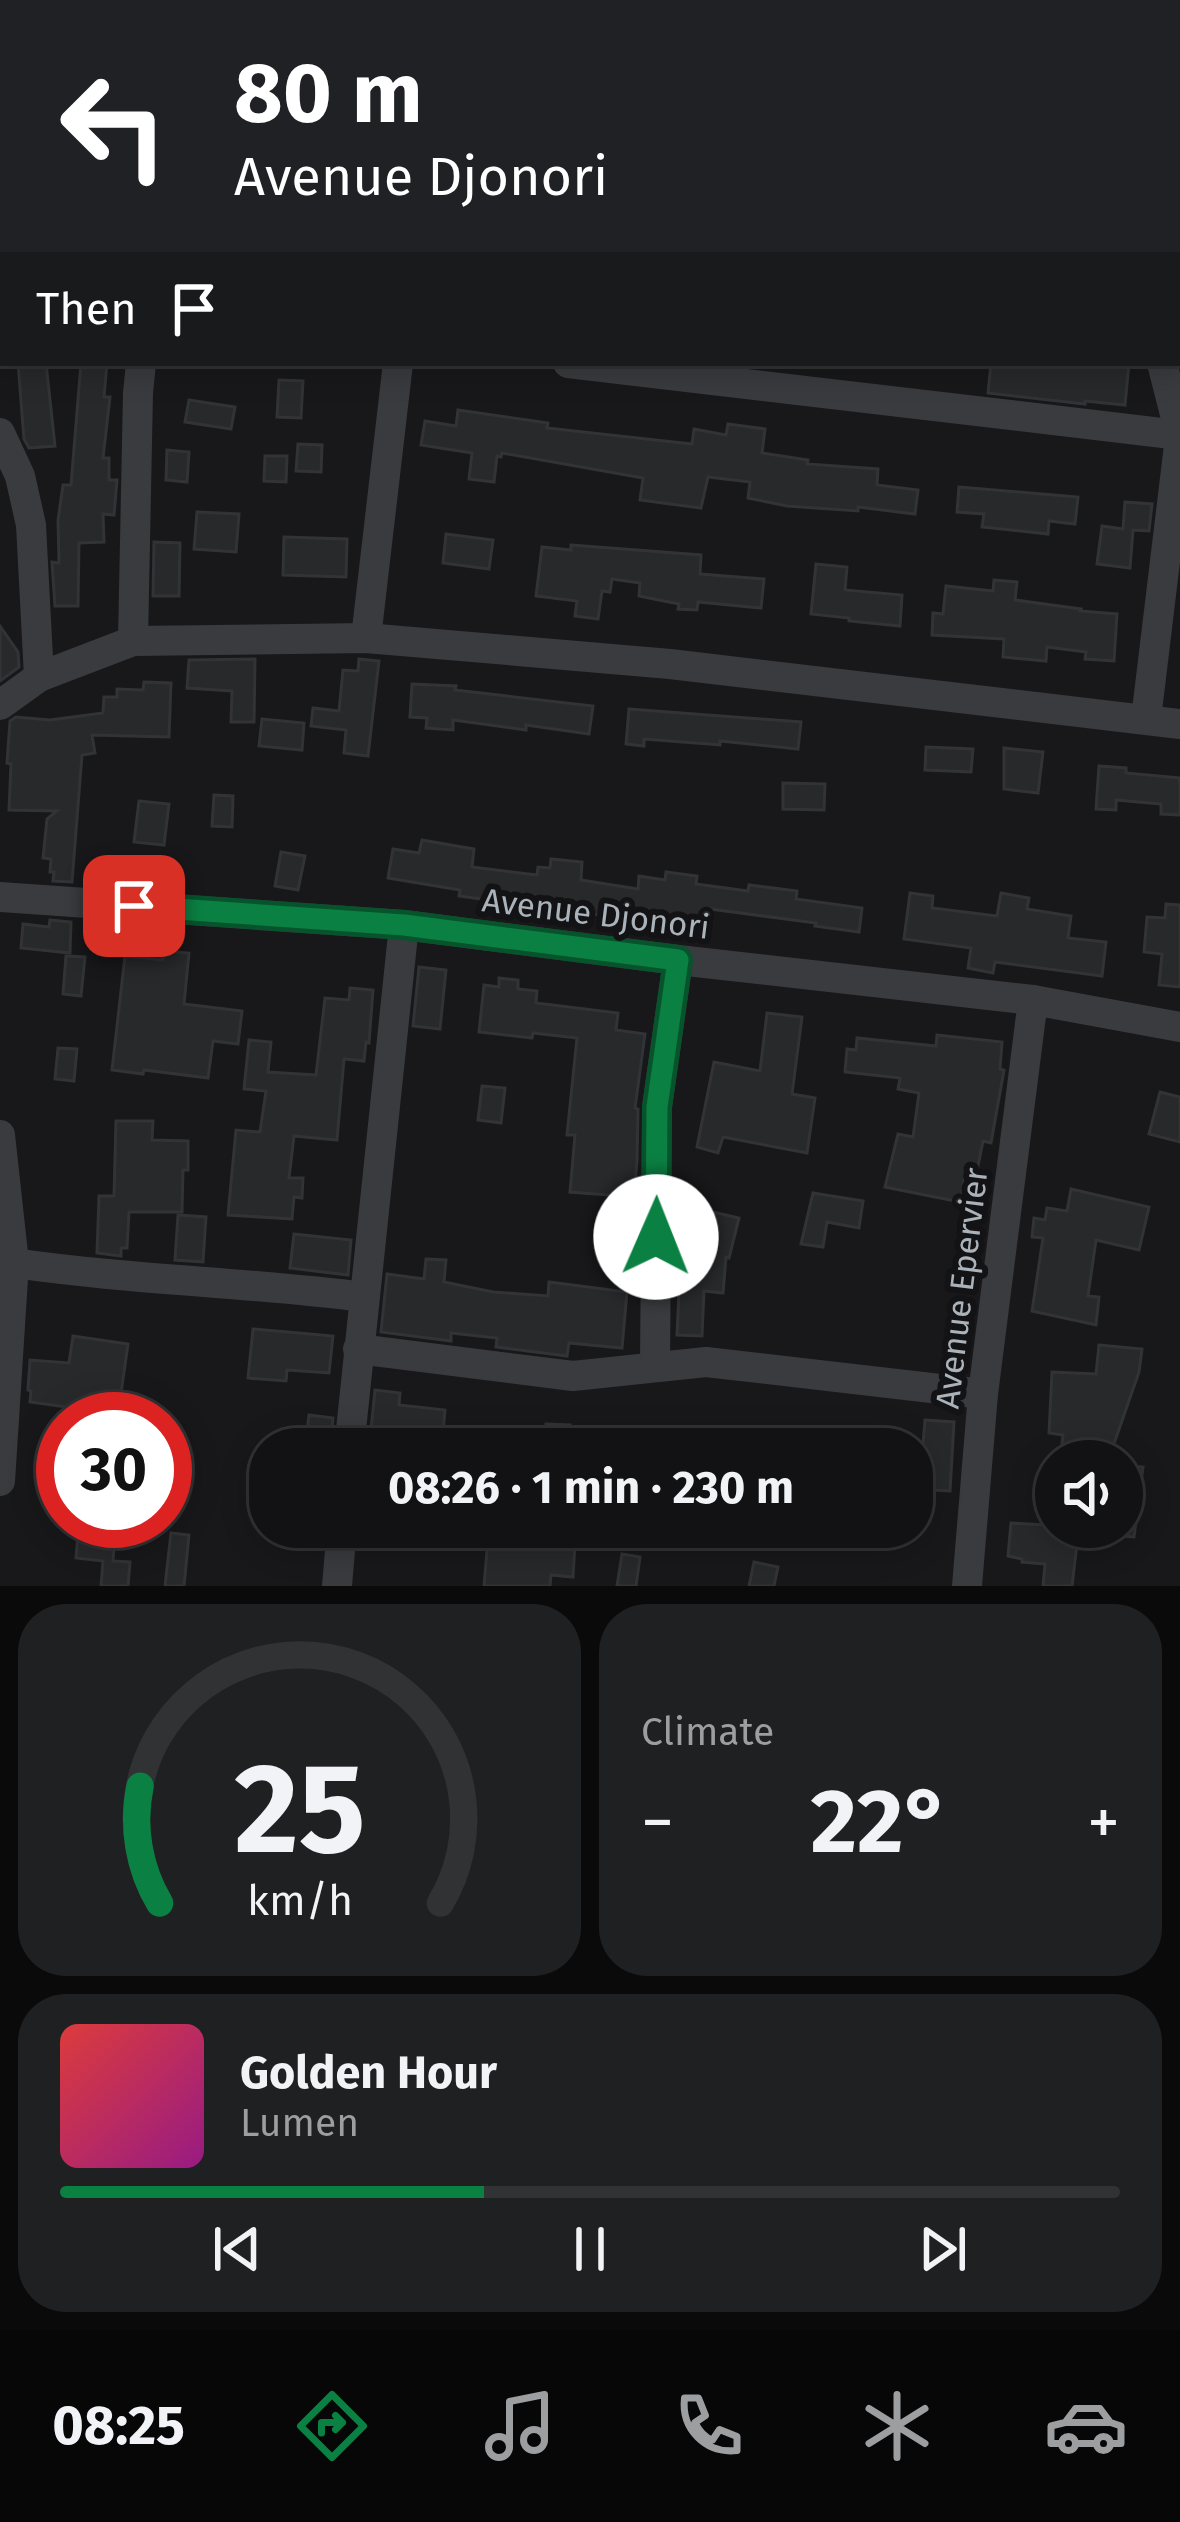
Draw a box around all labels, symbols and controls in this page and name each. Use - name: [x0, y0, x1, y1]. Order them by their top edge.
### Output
- text: 80 m: [234, 43, 423, 144]
- icon: left: [36, 48, 192, 204]
- text: Avenue Djonori: [234, 145, 608, 209]
- icon: arrive: [161, 276, 227, 342]
- text: Then: [36, 282, 137, 336]
- pin: [83, 855, 185, 957]
- icon: arrive: [101, 873, 167, 939]
- street label: Avenue Djonori: [480, 880, 712, 948]
- street label: Avenue Epervier: [927, 1165, 997, 1411]
- position arrow: [593, 1174, 719, 1300]
- speed limit sign: 30: [36, 1392, 192, 1548]
- map controls: [1035, 1440, 1143, 1548]
- button: sound: [1035, 1440, 1143, 1548]
- text: 08:26 · 1 min · 230 m: [388, 1461, 794, 1515]
- text: Climate: [641, 1709, 774, 1755]
- text: 25: [234, 1735, 365, 1885]
- text: 22°: [811, 1768, 951, 1876]
- text: −: [641, 1783, 674, 1862]
- text: +: [1087, 1783, 1120, 1862]
- text: km/h: [246, 1875, 353, 1926]
- text: Golden Hour: [240, 2046, 497, 2100]
- text: Lumen: [240, 2100, 359, 2146]
- icon: previous: [204, 2216, 270, 2282]
- icon: pause: [557, 2216, 623, 2282]
- icon: next: [910, 2216, 976, 2282]
- icon: directions: [290, 2384, 374, 2468]
- icon: music: [478, 2384, 562, 2468]
- icon: phone: [667, 2384, 751, 2468]
- icon: climate: [855, 2384, 939, 2468]
- icon: car: [1044, 2384, 1128, 2468]
- text: 08:25: [52, 2394, 185, 2458]

